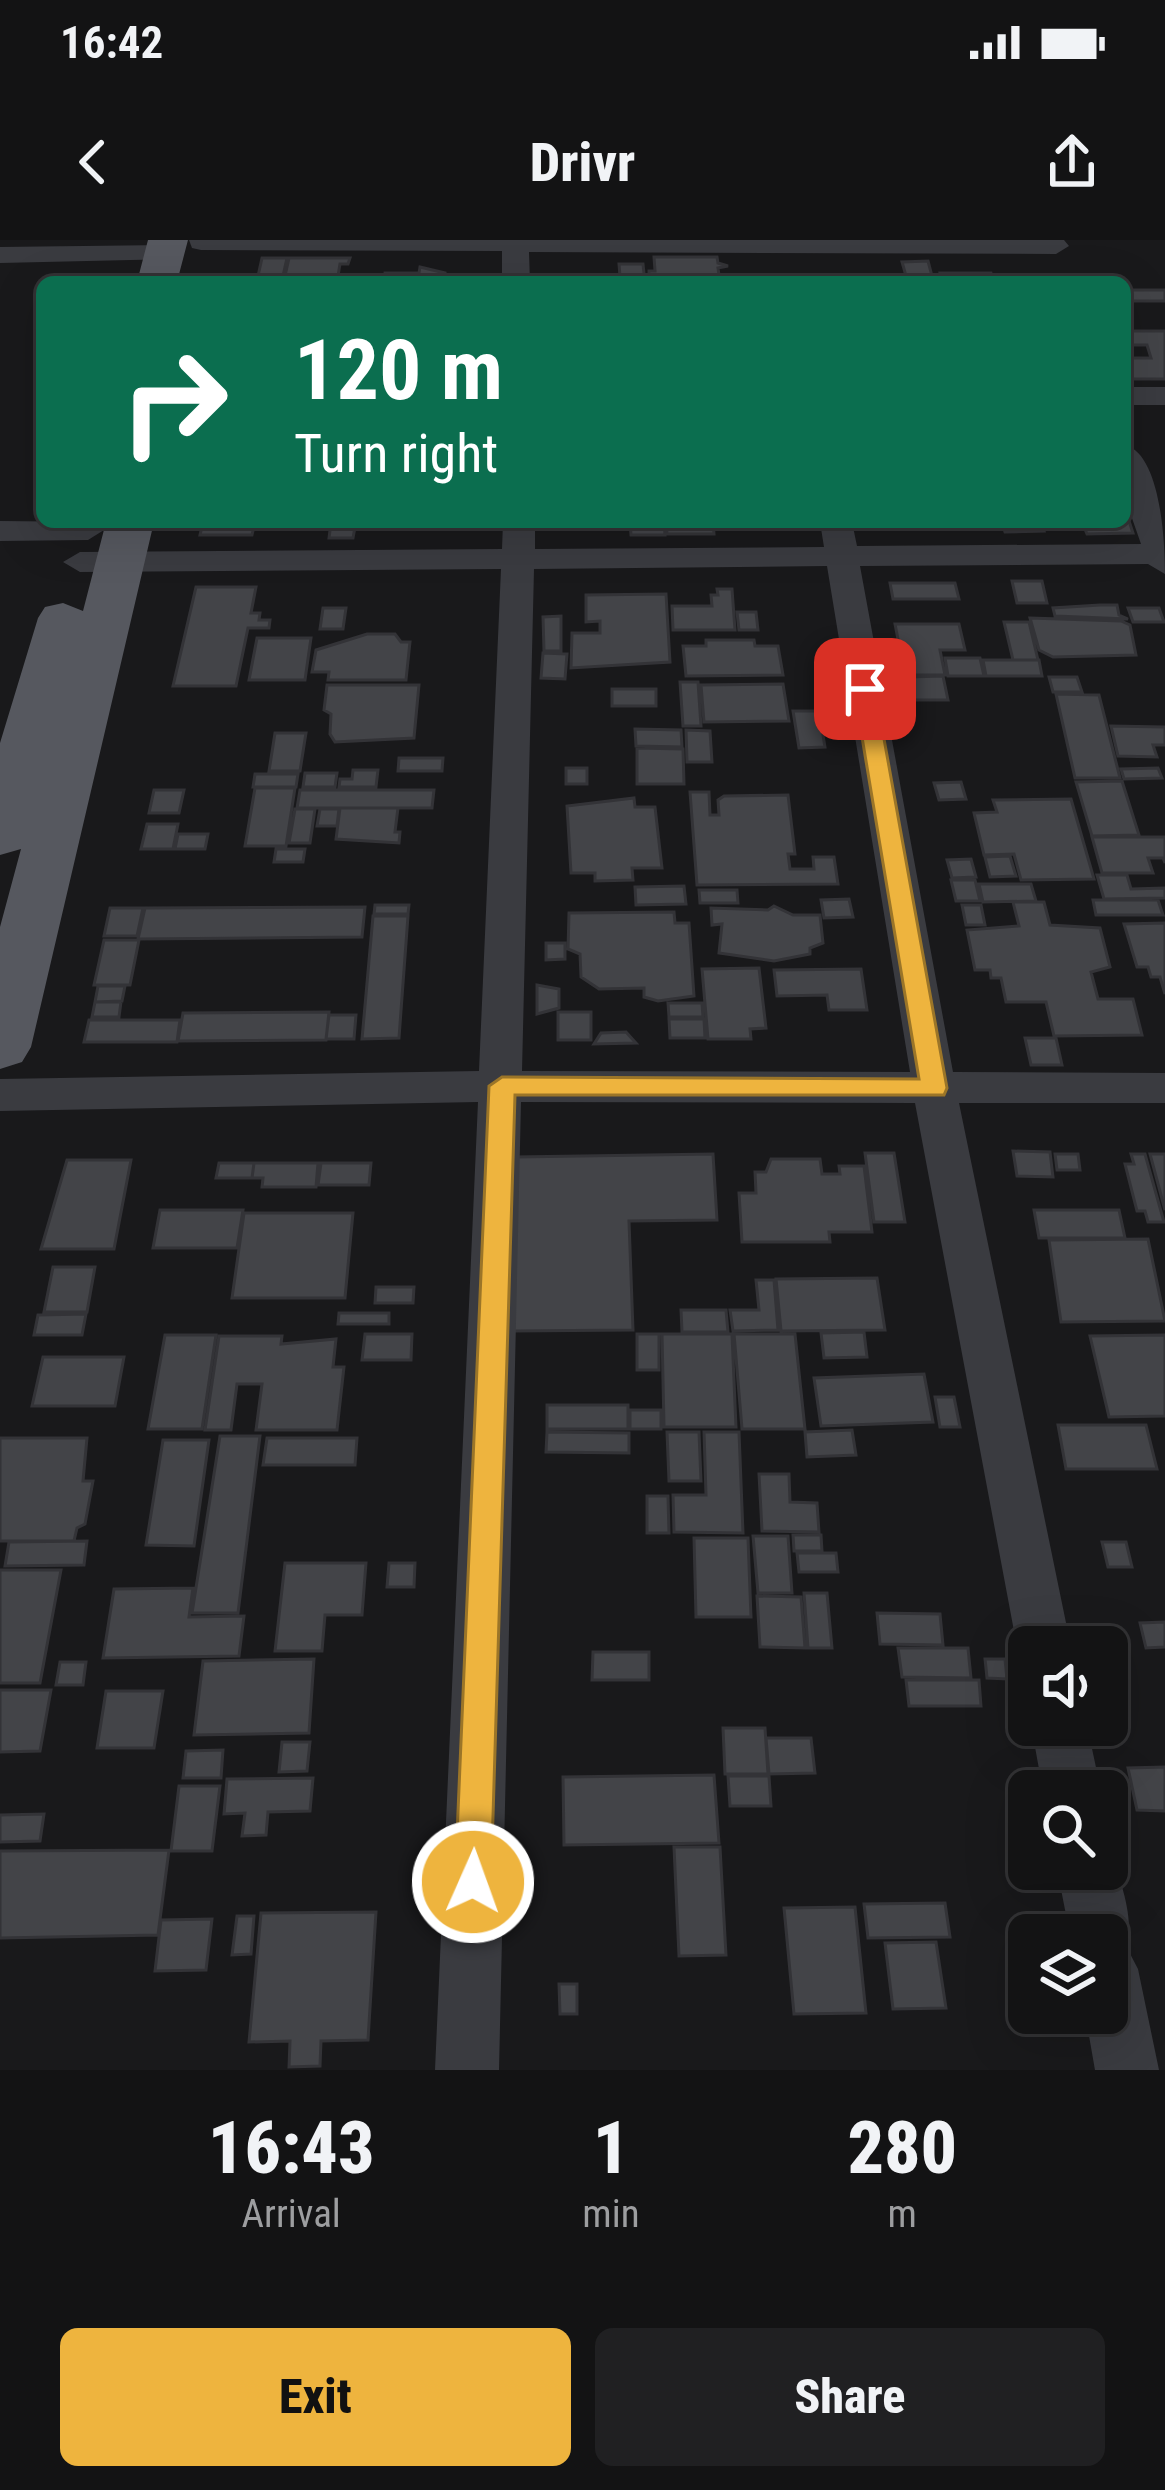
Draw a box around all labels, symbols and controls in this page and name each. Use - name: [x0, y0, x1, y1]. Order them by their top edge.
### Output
- text: 16:42: [60, 16, 163, 69]
- icon: back: [60, 129, 126, 195]
- icon: share: [1039, 129, 1105, 195]
- text: Drivr: [530, 131, 635, 194]
- text: 120 m: [294, 321, 503, 420]
- icon: right: [96, 324, 252, 480]
- text: Turn right: [294, 422, 498, 485]
- pin: [814, 638, 916, 740]
- icon: arrive: [832, 656, 898, 722]
- map controls: [1008, 1626, 1128, 2034]
- button: sound: [1008, 1626, 1128, 1746]
- button: search: [1008, 1770, 1128, 1890]
- position arrow: [410, 1819, 536, 1945]
- button: layers: [1008, 1914, 1128, 2034]
- text: 16:43: [208, 2106, 375, 2191]
- text: 1: [593, 2106, 629, 2191]
- text: 280: [847, 2106, 957, 2191]
- text: Arrival: [242, 2191, 341, 2237]
- text: min: [582, 2191, 640, 2237]
- text: m: [888, 2191, 917, 2237]
- button: Exit: [60, 2328, 571, 2466]
- button: Share: [595, 2328, 1105, 2466]

